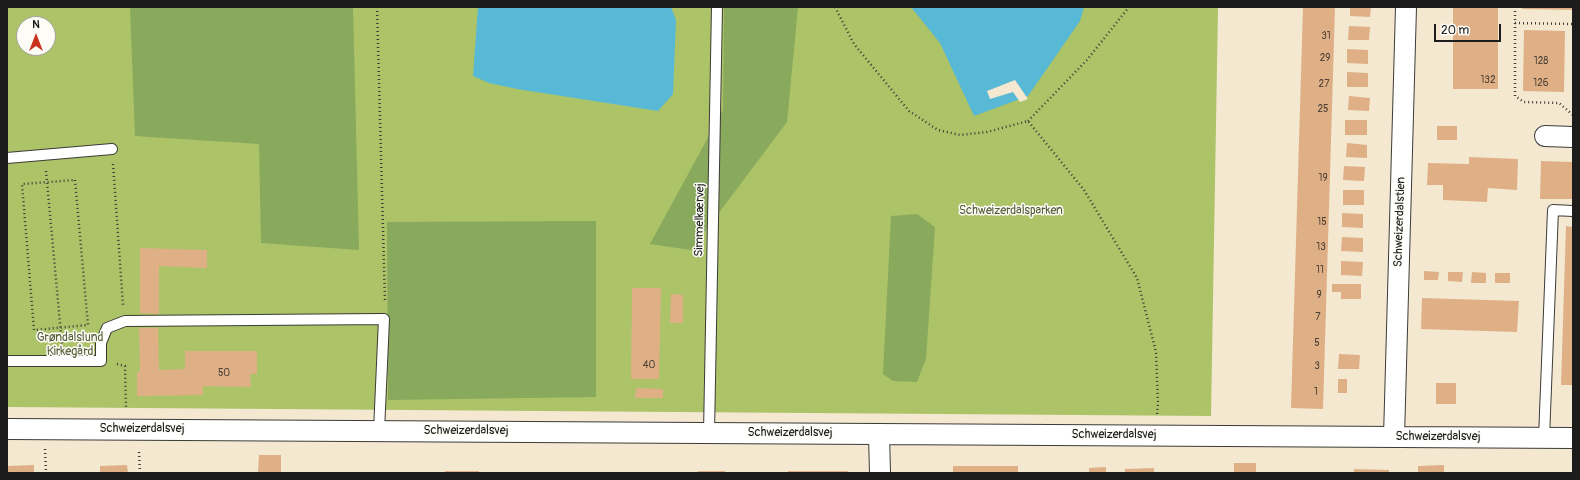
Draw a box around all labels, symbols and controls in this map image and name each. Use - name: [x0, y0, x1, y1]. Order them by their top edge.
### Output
- north arrow: [16, 16, 56, 56]
- scale bar: [1436, 16, 1503, 42]
- text: N: [32, 18, 40, 31]
- text: 20 m: [1441, 23, 1469, 38]
- house number: 31: [1321, 30, 1331, 42]
- house number: 29: [1320, 52, 1330, 64]
- house number: 128: [1534, 55, 1548, 67]
- house number: 132: [1480, 74, 1496, 86]
- house number: 126: [1533, 77, 1549, 89]
- house number: 27: [1319, 78, 1329, 90]
- house number: 25: [1317, 103, 1329, 115]
- house number: 19: [1318, 172, 1328, 184]
- street label: Schweizerdalstien: [1391, 177, 1409, 267]
- street label: Simmelkærvej: [692, 183, 708, 257]
- park label: Schweizerdalsparken: [959, 204, 1063, 218]
- house number: 15: [1317, 216, 1327, 228]
- house number: 13: [1316, 241, 1326, 253]
- house number: 11: [1316, 264, 1324, 276]
- house number: 9: [1316, 289, 1322, 301]
- house number: 7: [1315, 311, 1321, 323]
- park label: Grøndalslund Kirkegård: [37, 331, 103, 359]
- house number: 5: [1314, 337, 1320, 349]
- house number: 40: [643, 359, 655, 371]
- house number: 3: [1314, 360, 1320, 372]
- house number: 50: [218, 367, 230, 379]
- house number: 1: [1314, 386, 1318, 398]
- street label: Schweizerdalsvej: [100, 422, 184, 436]
- street label: Schweizerdalsvej: [424, 424, 508, 438]
- street label: Schweizerdalsvej: [748, 426, 832, 440]
- street label: Schweizerdalsvej: [1072, 428, 1156, 442]
- street label: Schweizerdalsvej: [1396, 430, 1480, 444]

